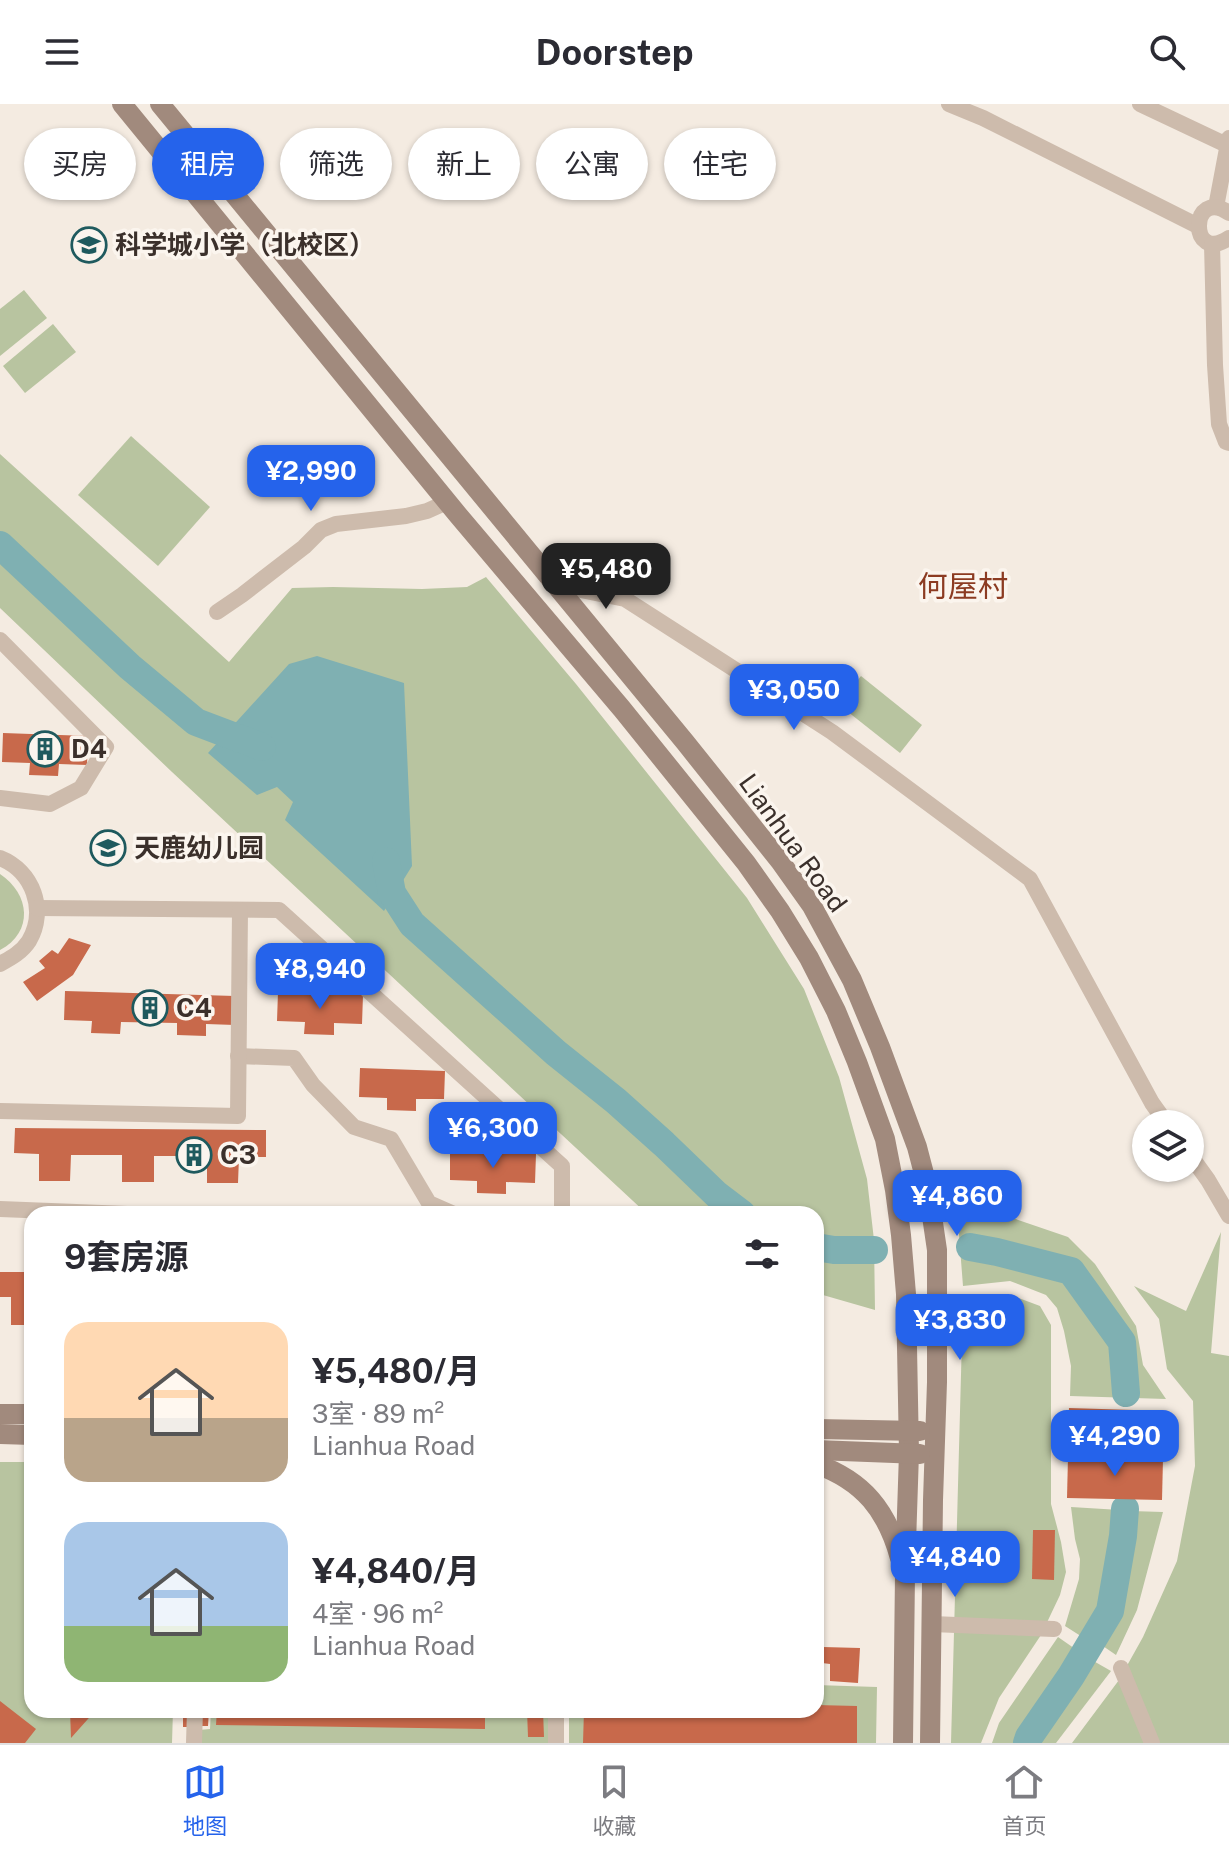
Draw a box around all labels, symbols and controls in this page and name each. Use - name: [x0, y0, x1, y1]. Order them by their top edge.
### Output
- icon: menu: [40, 30, 84, 74]
- icon: search: [1145, 30, 1189, 74]
- text: Doorstep: [536, 31, 694, 73]
- chip: 买房: [24, 128, 136, 200]
- chip: 租房: [152, 128, 264, 200]
- chip: 筛选: [280, 128, 392, 200]
- chip: 新上: [408, 128, 520, 200]
- chip: 公寓: [536, 128, 648, 200]
- chip: 住宅: [664, 128, 776, 200]
- school or university icon: 科学城小学（北校区）: [70, 226, 108, 264]
- place label: 科学城小学（北校区）: [115, 229, 375, 260]
- pin: ¥2,990: [246, 445, 376, 513]
- text: ¥2,990: [265, 455, 357, 486]
- pin: ¥5,480: [541, 543, 671, 611]
- text: ¥5,480: [560, 553, 652, 584]
- district label: 何屋村: [918, 568, 1008, 604]
- pin: ¥3,050: [729, 664, 859, 732]
- text: ¥3,050: [748, 674, 840, 705]
- building icon: D4: [26, 730, 64, 768]
- place label: D4: [71, 733, 107, 764]
- street label: Lianhua Road: [733, 768, 854, 918]
- school or university icon: 天鹿幼儿园: [89, 829, 127, 867]
- place label: 天鹿幼儿园: [134, 832, 264, 863]
- pin: ¥8,940: [255, 943, 385, 1011]
- text: ¥8,940: [274, 953, 366, 984]
- building icon: C4: [131, 989, 169, 1027]
- place label: C4: [176, 992, 212, 1023]
- pin: ¥6,300: [428, 1102, 558, 1170]
- map controls: [1132, 1110, 1204, 1182]
- button: layers: [1132, 1110, 1204, 1182]
- text: ¥6,300: [447, 1112, 539, 1143]
- building icon: C3: [175, 1136, 213, 1174]
- place label: C3: [220, 1139, 256, 1170]
- pin: ¥4,860: [892, 1170, 1022, 1238]
- text: ¥4,860: [911, 1180, 1003, 1211]
- icon: filters: [740, 1232, 784, 1276]
- text: 9套房源: [64, 1237, 188, 1277]
- pin: ¥3,830: [895, 1294, 1025, 1362]
- text: ¥3,830: [914, 1304, 1006, 1335]
- text: ¥5,480/月: [312, 1351, 481, 1391]
- icon: home: [128, 1354, 224, 1450]
- text: 3室 · 89 m²: [312, 1398, 444, 1429]
- pin: ¥4,290: [1050, 1410, 1180, 1478]
- text: ¥4,290: [1069, 1420, 1161, 1451]
- text: Lianhua Road: [312, 1430, 475, 1461]
- pin: ¥4,840: [890, 1531, 1020, 1599]
- text: ¥4,840: [909, 1541, 1001, 1572]
- text: ¥4,840/月: [312, 1551, 480, 1591]
- icon: home: [128, 1554, 224, 1650]
- text: 4室 · 96 m²: [312, 1598, 443, 1629]
- text: Lianhua Road: [312, 1630, 475, 1661]
- tab: 地图: [183, 1760, 227, 1840]
- tab: 收藏: [592, 1760, 636, 1840]
- tab: 首页: [1002, 1760, 1046, 1840]

